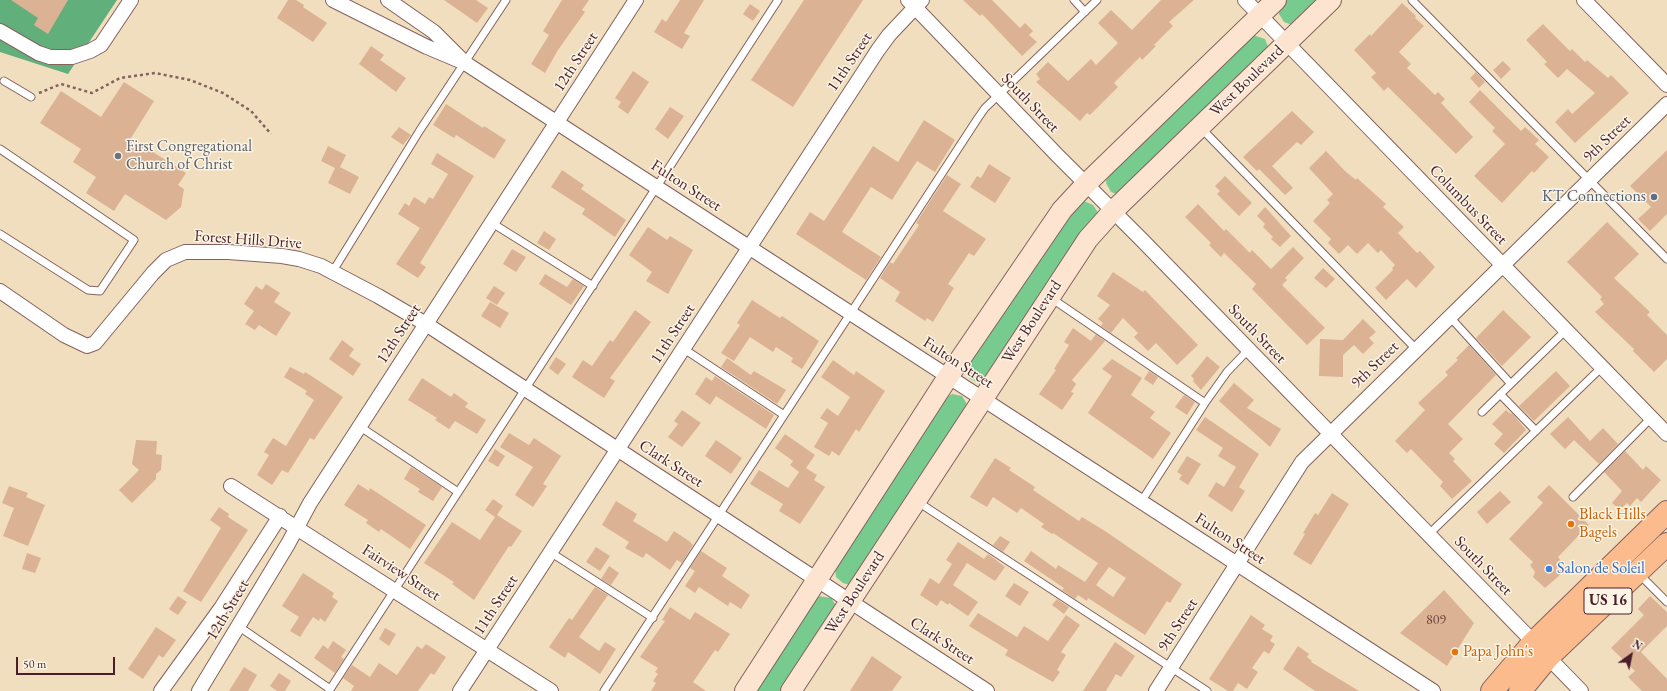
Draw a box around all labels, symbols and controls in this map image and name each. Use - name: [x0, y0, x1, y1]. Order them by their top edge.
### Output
- street label: 12th Street: [550, 29, 602, 95]
- street label: 11th Street: [823, 29, 877, 95]
- street label: West Boulevard: [1206, 41, 1288, 121]
- street label: South Street: [997, 69, 1063, 137]
- street label: 9th Street: [1579, 111, 1635, 167]
- place label: First Congregational Church of Christ: [126, 137, 252, 175]
- marker: First Congregational Church of Christ: [113, 151, 123, 161]
- street label: Fulton Street: [647, 156, 725, 216]
- street label: Columbus Street: [1425, 161, 1511, 249]
- place label: KT Connections: [1542, 187, 1646, 207]
- marker: KT Connections: [1649, 192, 1659, 202]
- street label: Forest Hills Drive: [194, 227, 302, 253]
- street label: West Boulevard: [998, 277, 1066, 367]
- street label: South Street: [1224, 300, 1290, 368]
- street label: 12th Street: [373, 301, 425, 367]
- street label: 11th Street: [647, 301, 699, 367]
- street label: Fulton Street: [919, 333, 997, 393]
- street label: 9th Street: [1347, 337, 1403, 393]
- street label: Clark Street: [635, 436, 707, 492]
- place label: Black Hills Bagels: [1579, 505, 1646, 543]
- street label: Fulton Street: [1191, 509, 1269, 569]
- marker: Black Hills Bagels: [1566, 519, 1576, 529]
- street label: South Street: [1450, 532, 1516, 600]
- street label: Fairview Street: [358, 540, 444, 606]
- street label: West Boulevard: [821, 548, 889, 638]
- place label: Salon de Soleil: [1557, 559, 1645, 579]
- marker: Salon de Soleil: [1544, 564, 1554, 574]
- street label: 11th Street: [470, 572, 522, 638]
- street label: 12th Street: [203, 576, 253, 644]
- road number: US 16: [1584, 588, 1632, 614]
- street label: 9th Street: [1154, 595, 1202, 655]
- house number: 809: [1426, 612, 1446, 628]
- street label: Clark Street: [906, 613, 978, 669]
- north arrow: [1611, 635, 1651, 675]
- text: N: [1630, 637, 1645, 653]
- place label: Papa John's: [1463, 642, 1533, 662]
- marker: Papa John's: [1450, 647, 1460, 657]
- scale bar: [18, 649, 117, 675]
- text: 50 m: [23, 656, 46, 672]

